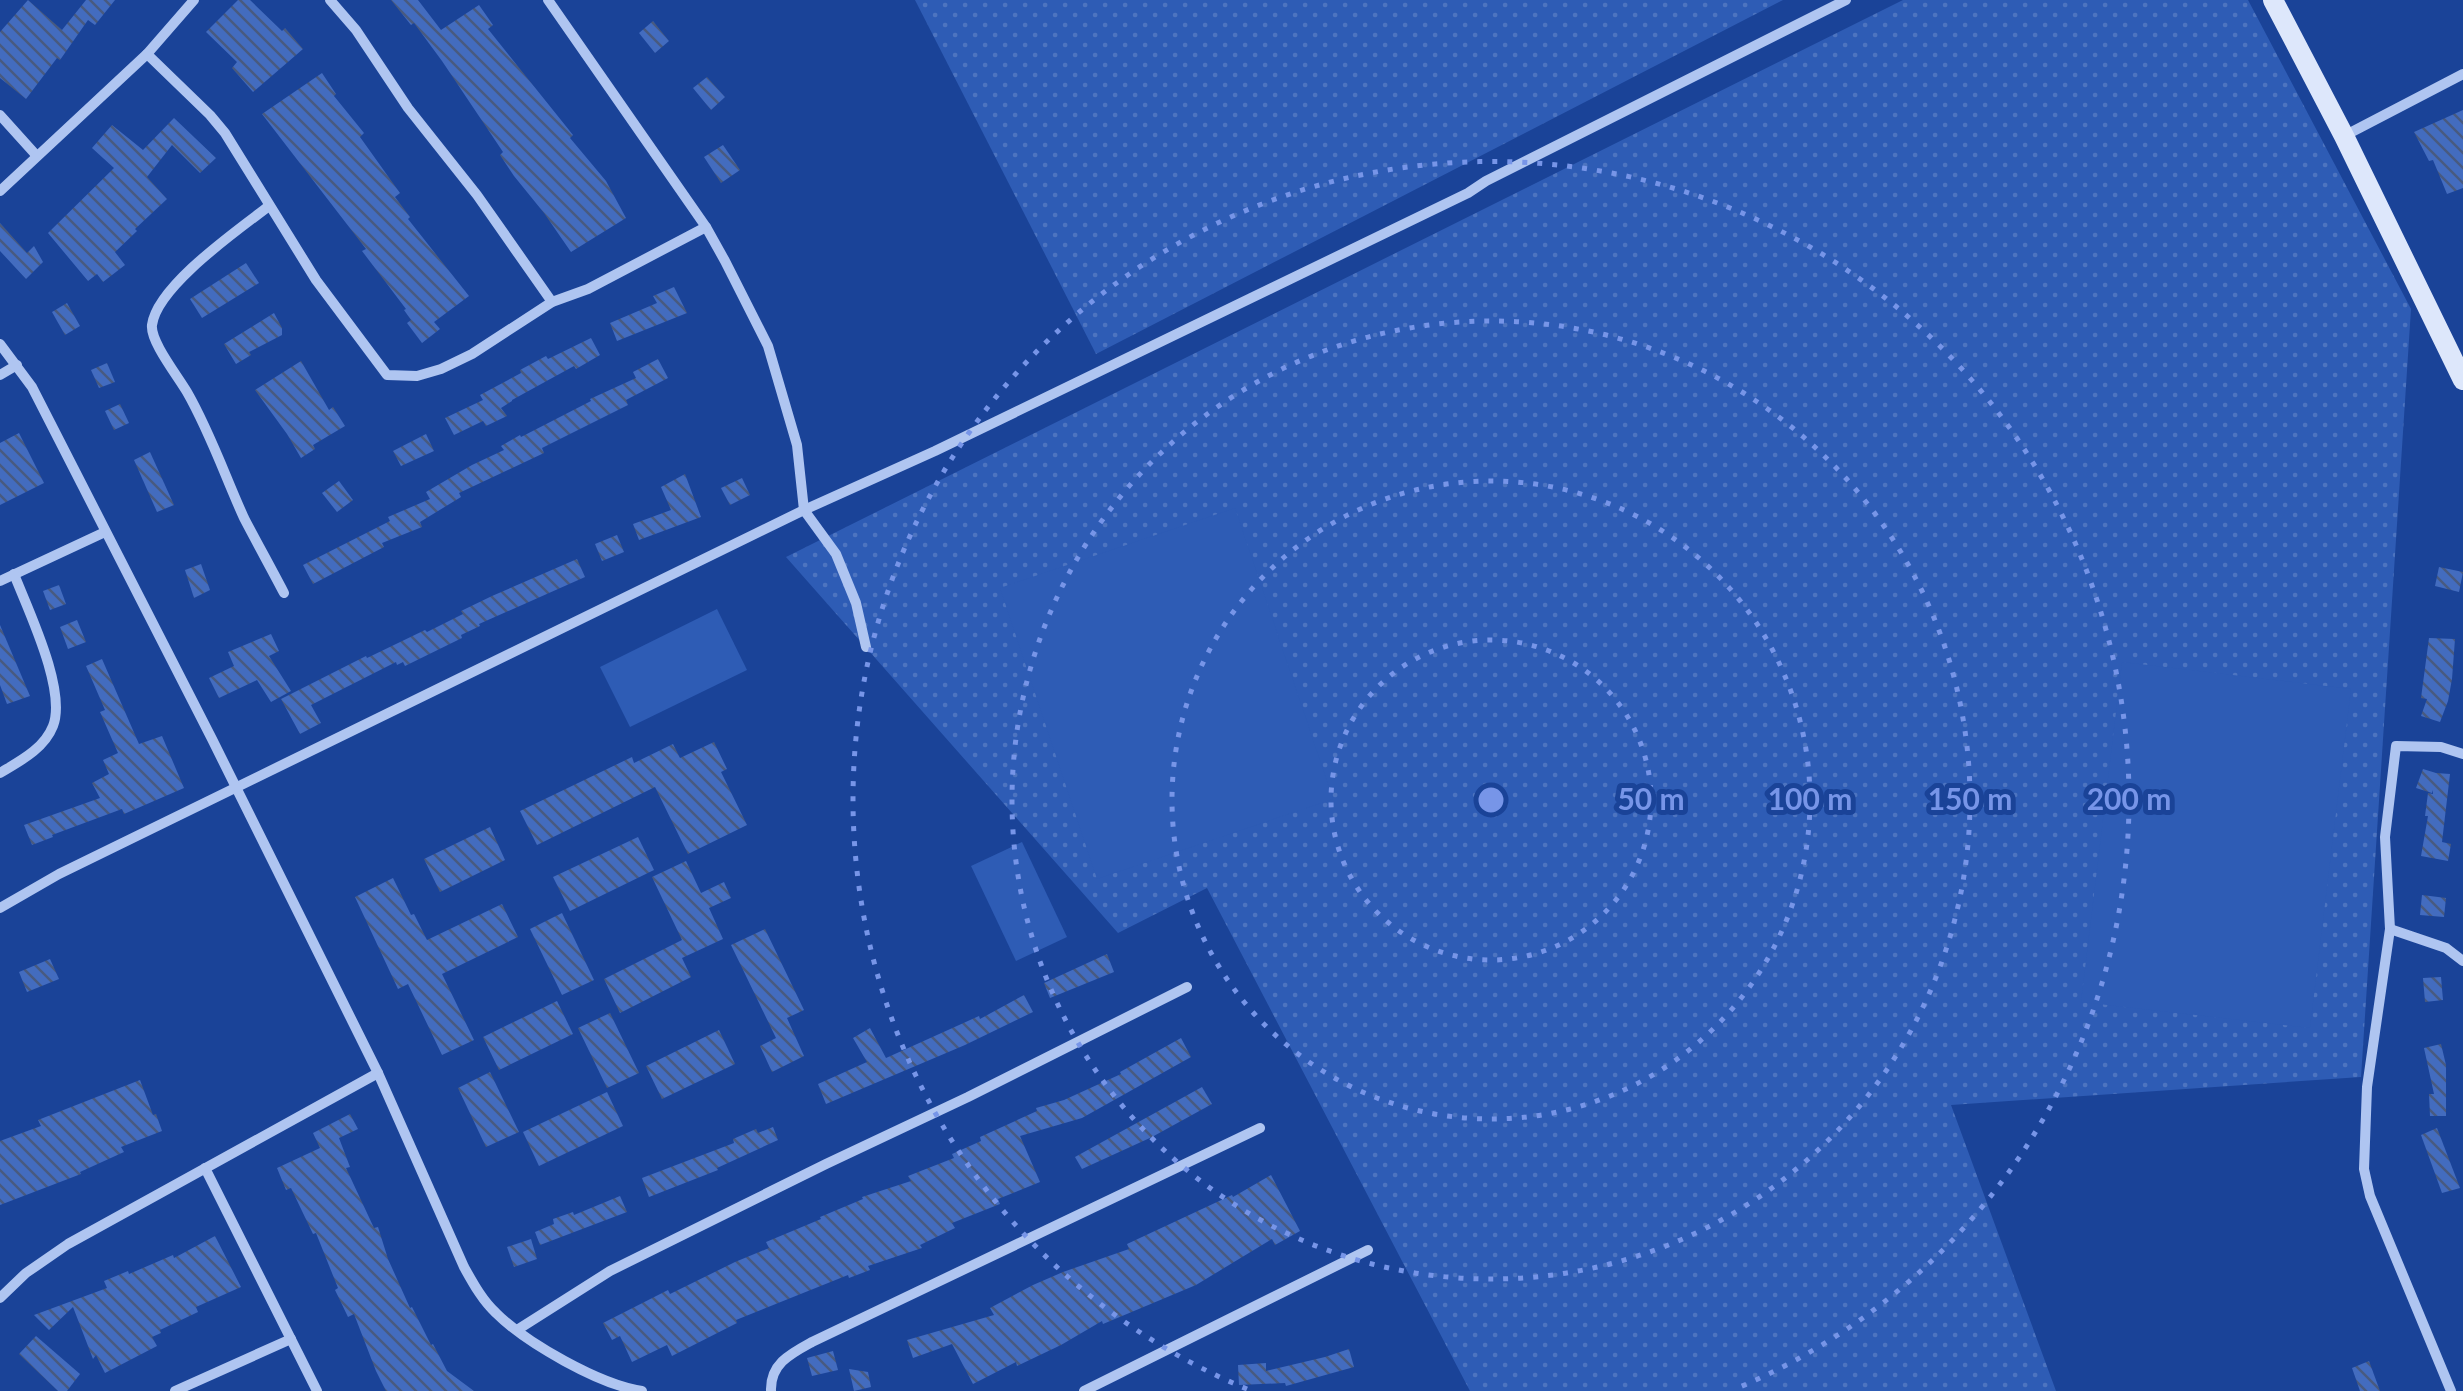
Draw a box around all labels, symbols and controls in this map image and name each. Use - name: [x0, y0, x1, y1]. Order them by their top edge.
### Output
- text: 50 m: [1617, 780, 1685, 816]
- text: 100 m: [1768, 780, 1852, 816]
- text: 150 m: [1928, 780, 2012, 816]
- text: 200 m: [2087, 780, 2171, 816]
- centre of rings: [1473, 782, 1509, 818]

